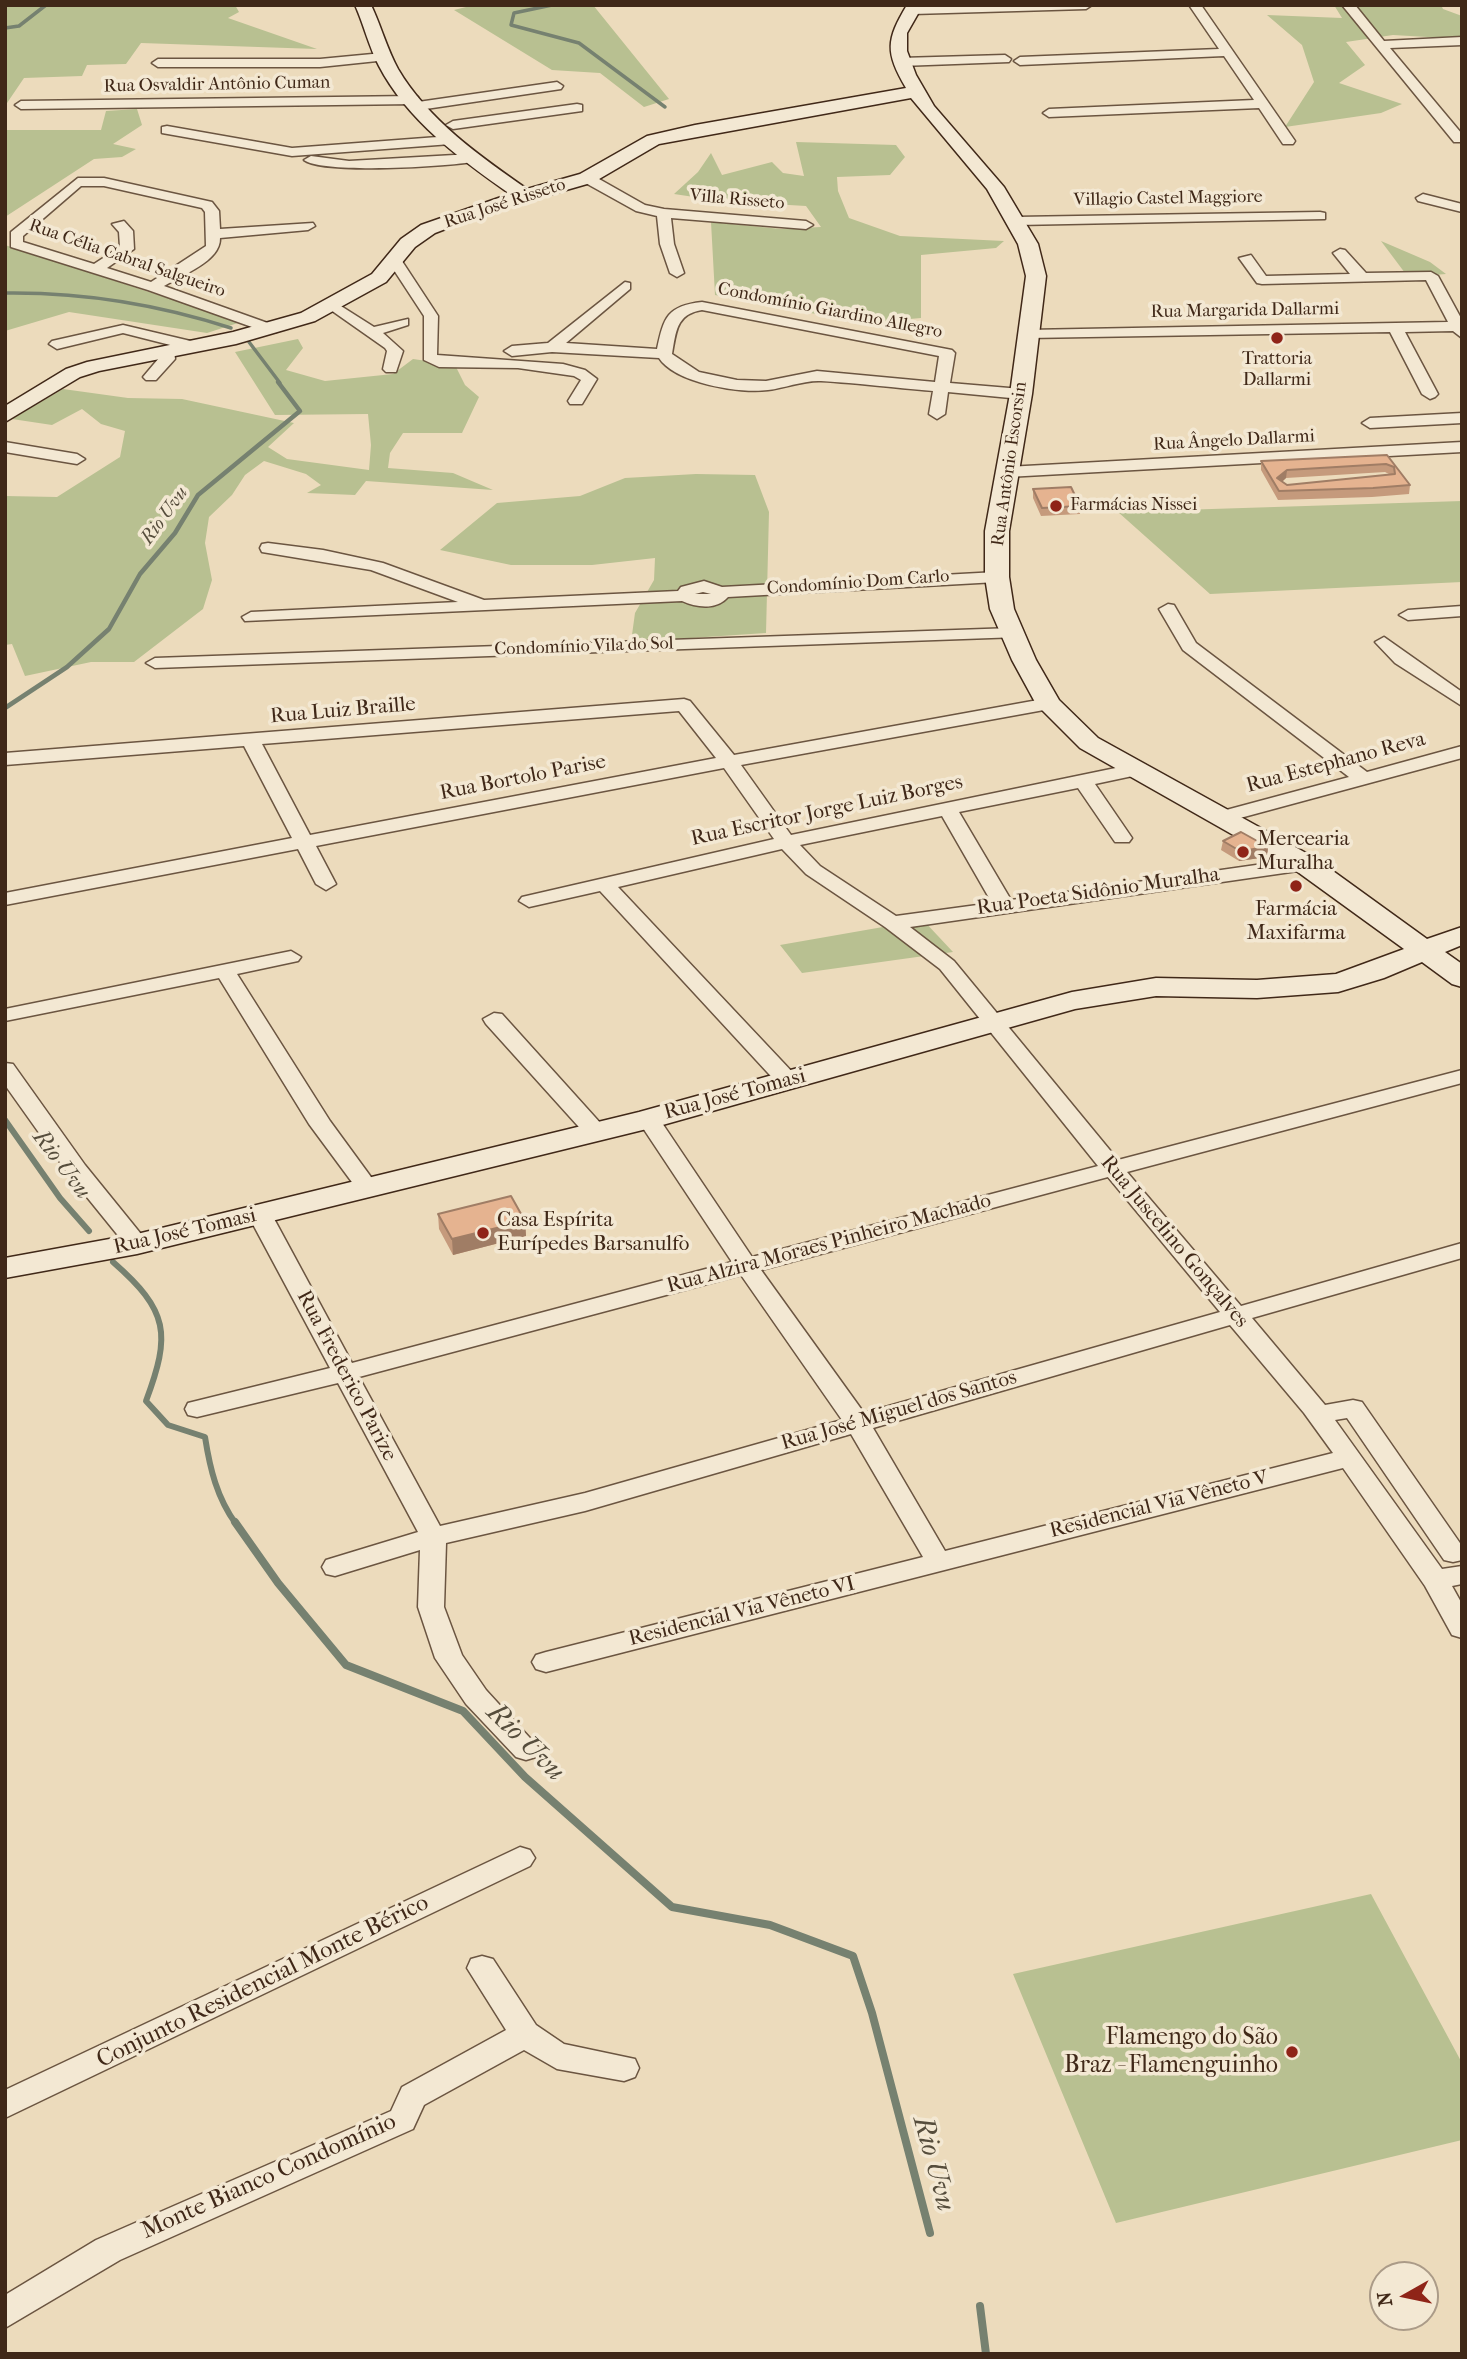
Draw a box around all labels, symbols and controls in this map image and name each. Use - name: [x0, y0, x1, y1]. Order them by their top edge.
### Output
- street label: Rua Osvaldir Antônio Cuman: [103, 72, 331, 98]
- street label: Rua José Risseto: [442, 174, 568, 234]
- street label: Villa Risseto: [689, 185, 785, 215]
- street label: Villagio Castel Maggiore: [1073, 187, 1263, 211]
- street label: Rua Célia Cabral Salgueiro: [26, 215, 228, 303]
- street label: Condomínio Giardino Allegro: [716, 279, 944, 343]
- street label: Rua Margarida Dallarmi: [1151, 299, 1339, 323]
- marker: Trattoria Dallarmi: [1269, 330, 1285, 346]
- place label: Trattoria Dallarmi: [1242, 349, 1312, 392]
- street label: Rua Antônio Escorsin: [988, 380, 1032, 548]
- street label: Rua Ângelo Dallarmi: [1153, 426, 1315, 456]
- water label: Rio Uvu: [136, 483, 194, 549]
- place label: Farmácias Nissei: [1070, 495, 1197, 517]
- marker: Farmácias Nissei: [1048, 498, 1064, 514]
- street label: Condomínio Dom Carlo: [766, 566, 950, 600]
- street label: Condomínio Vila do Sol: [494, 633, 674, 661]
- street label: Rua Luiz Braille: [269, 692, 417, 730]
- street label: Rua Estephano Reva: [1244, 727, 1428, 799]
- street label: Rua Bortolo Parise: [438, 750, 608, 806]
- street label: Rua Escritor Jorge Luiz Borges: [689, 770, 965, 852]
- place label: Mercearia Muralha: [1257, 827, 1349, 877]
- marker: Mercearia Muralha: [1235, 844, 1251, 860]
- street label: Rua Poeta Sidônio Muralha: [975, 862, 1221, 922]
- marker: Farmácia Maxifarma: [1288, 878, 1304, 894]
- place label: Farmácia Maxifarma: [1247, 897, 1345, 947]
- street label: Rua José Tomasi: [661, 1064, 809, 1126]
- water label: Rio Uvu: [26, 1125, 96, 1205]
- street label: Rua Juscelino Gonçalves: [1095, 1151, 1253, 1333]
- street label: Rua Alzira Moraes Pinheiro Machado: [664, 1189, 994, 1299]
- street label: Rua José Tomasi: [111, 1203, 259, 1261]
- place label: Casa Espírita Eurípedes Barsanulfo: [497, 1208, 689, 1258]
- marker: Casa Espírita Eurípedes Barsanulfo: [475, 1225, 491, 1241]
- street label: Rua Frederico Parize: [290, 1286, 402, 1466]
- street label: Rua José Miguel dos Santos: [778, 1365, 1020, 1457]
- street label: Residencial Via Vêneto V: [1047, 1466, 1271, 1544]
- street label: Residencial Via Vêneto VI: [626, 1572, 858, 1652]
- water label: Rio Uvu: [479, 1697, 571, 1789]
- street label: Conjunto Residencial Monte Bérico: [92, 1889, 434, 2075]
- place label: Flamengo do São Braz - Flamenguinho: [1064, 2024, 1278, 2080]
- marker: Flamengo do São Braz - Flamenguinho: [1284, 2044, 1300, 2060]
- street label: Monte Bianco Condomínio: [137, 2108, 401, 2246]
- water label: Rio Uvu: [904, 2113, 962, 2215]
- north arrow: [1369, 2261, 1439, 2331]
- text: N: [1373, 2290, 1397, 2308]

